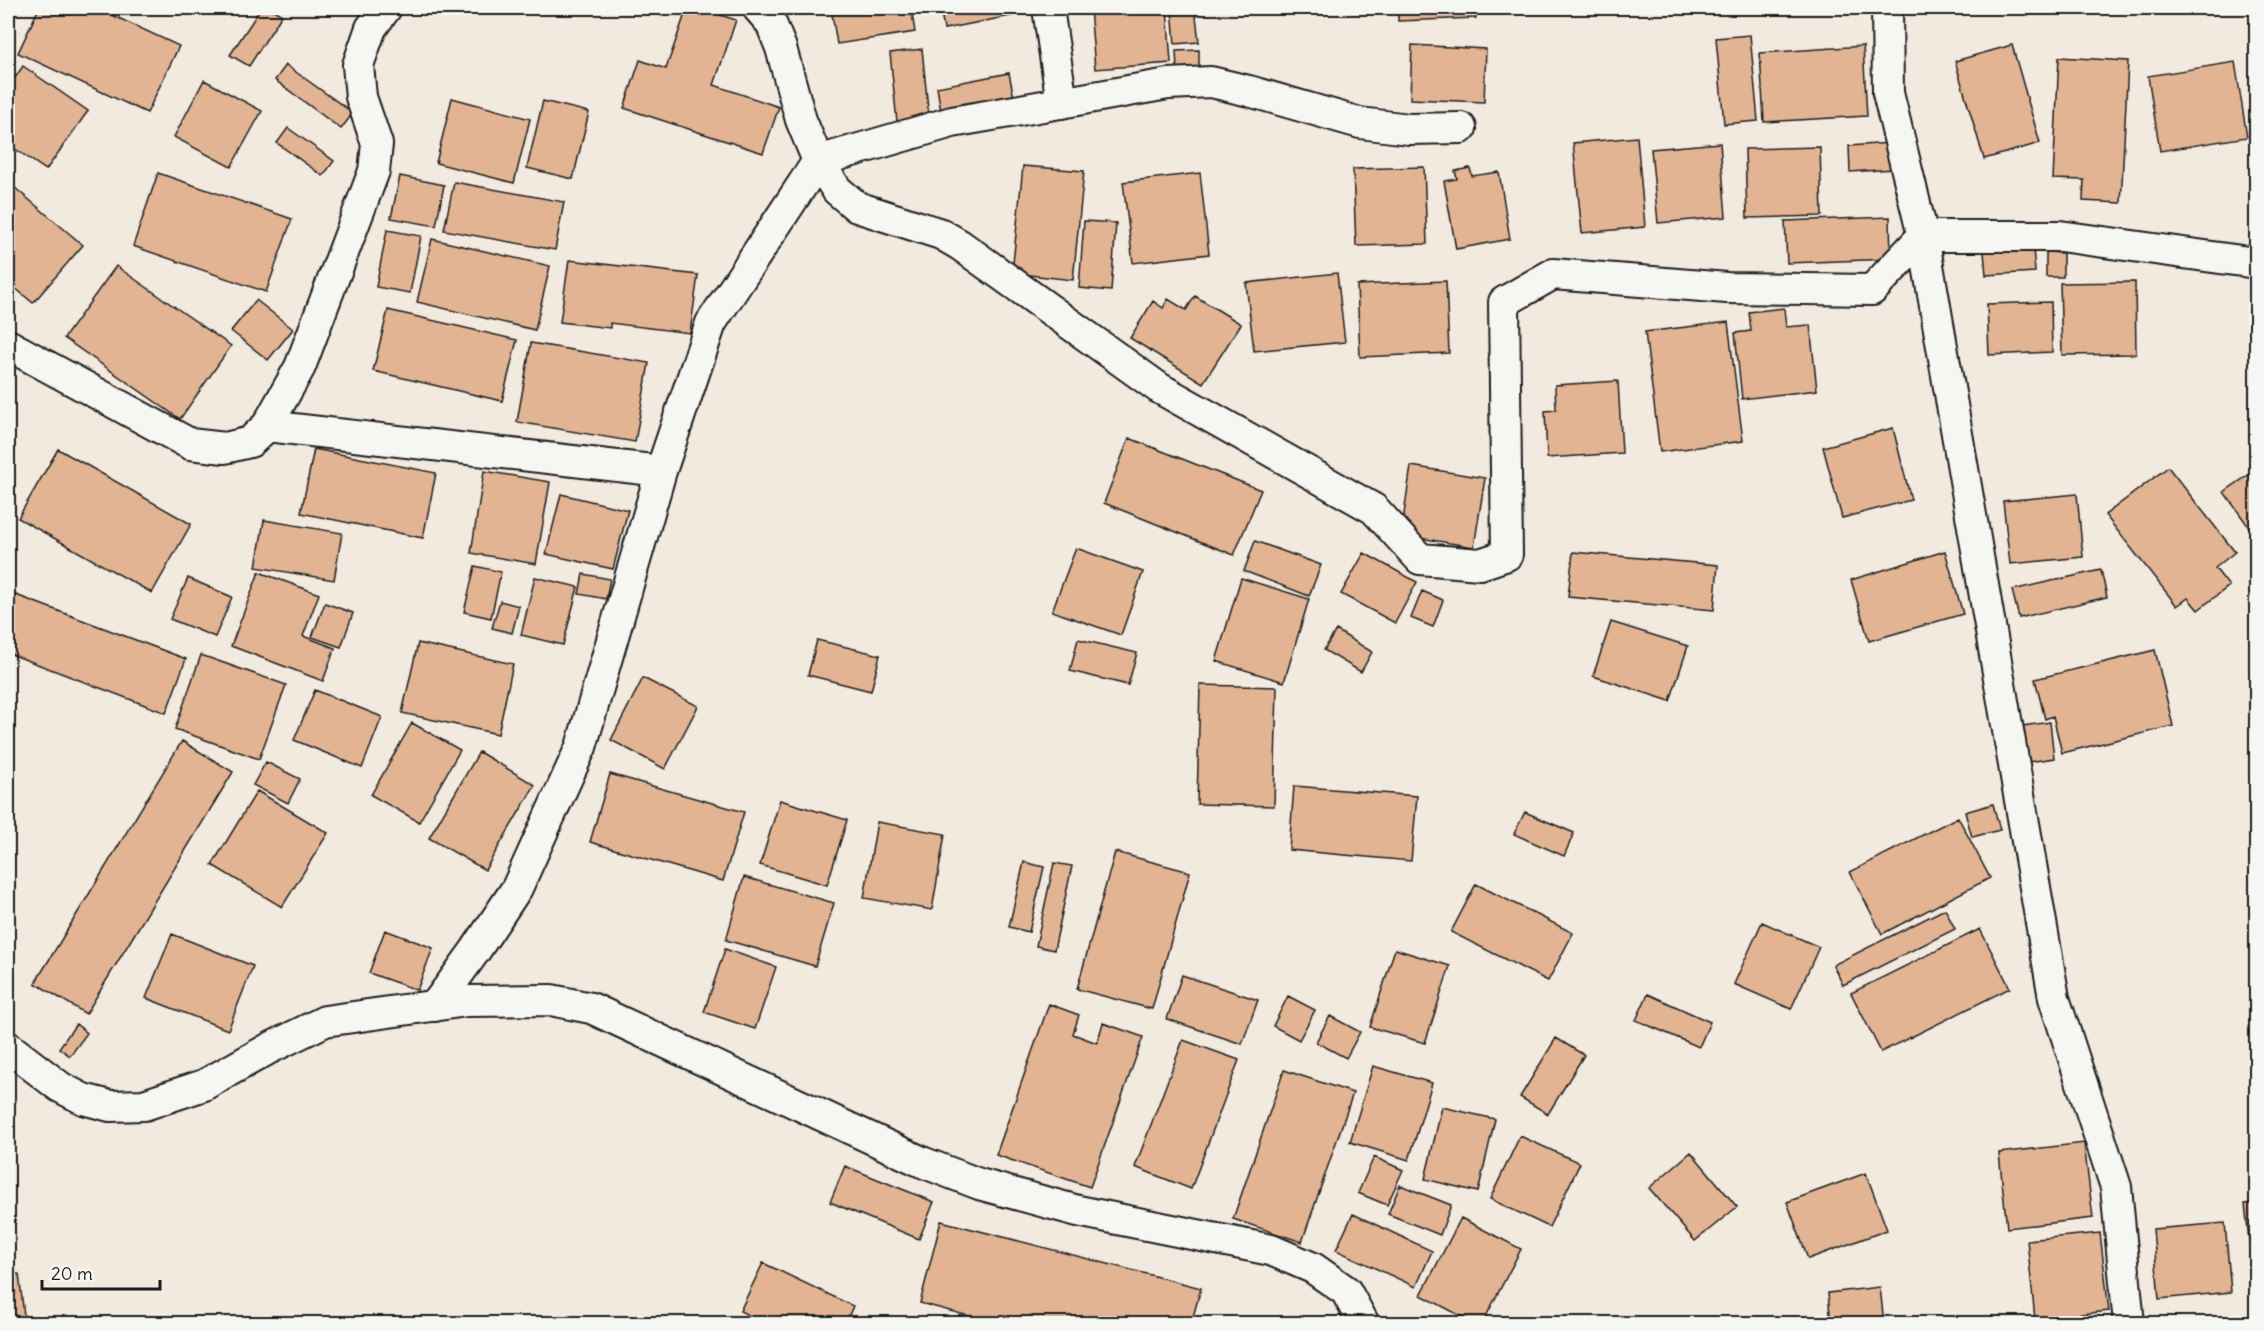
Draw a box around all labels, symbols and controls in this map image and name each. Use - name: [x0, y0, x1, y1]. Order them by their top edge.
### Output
- scale bar: [42, 1253, 160, 1291]
- text: 20 m: [51, 1262, 93, 1285]

